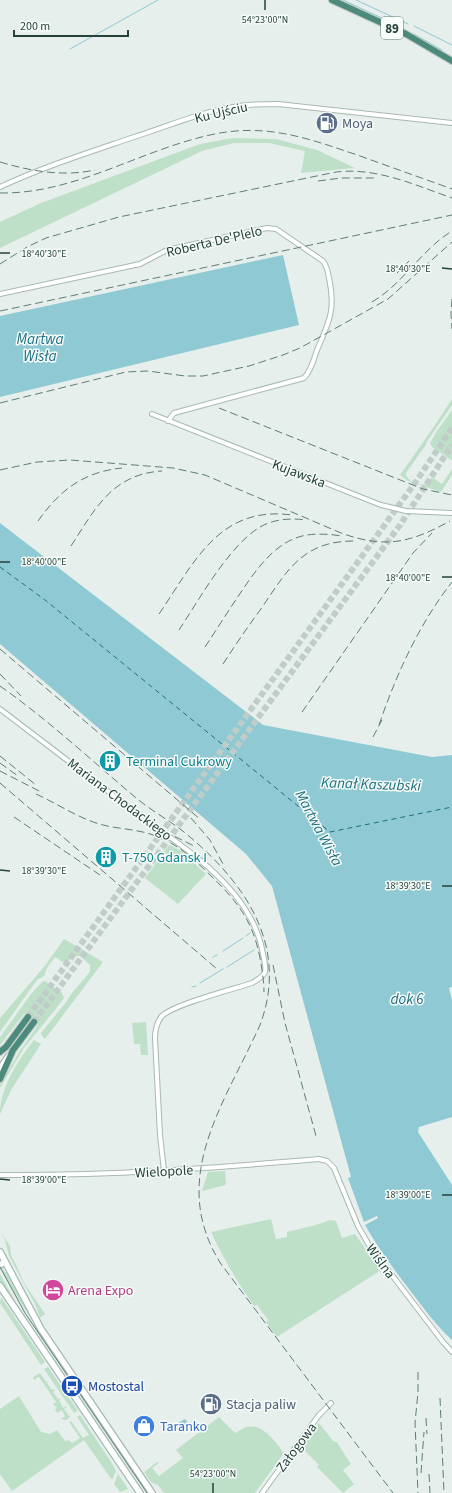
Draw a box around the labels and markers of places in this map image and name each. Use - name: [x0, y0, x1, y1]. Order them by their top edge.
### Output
- fuel station icon: Moya: [314, 110, 340, 136]
- place label: Moya: [342, 114, 373, 134]
- building icon: Terminal Cukrowy: [97, 748, 123, 774]
- place label: Terminal Cukrowy: [126, 752, 232, 772]
- building icon: T-750 Gdansk I: [93, 844, 119, 870]
- place label: T-750 Gdansk I: [122, 848, 207, 868]
- hotel icon: Arena Expo: [40, 1277, 66, 1303]
- place label: Arena Expo: [68, 1281, 133, 1301]
- bus stop icon: Mostostal: [59, 1373, 85, 1399]
- place label: Mostostal: [88, 1377, 144, 1397]
- fuel station icon: Stacja paliw: [198, 1391, 224, 1417]
- place label: Stacja paliw: [226, 1395, 296, 1415]
- shop icon: Taranko: [131, 1413, 157, 1439]
- place label: Taranko: [160, 1417, 207, 1437]

